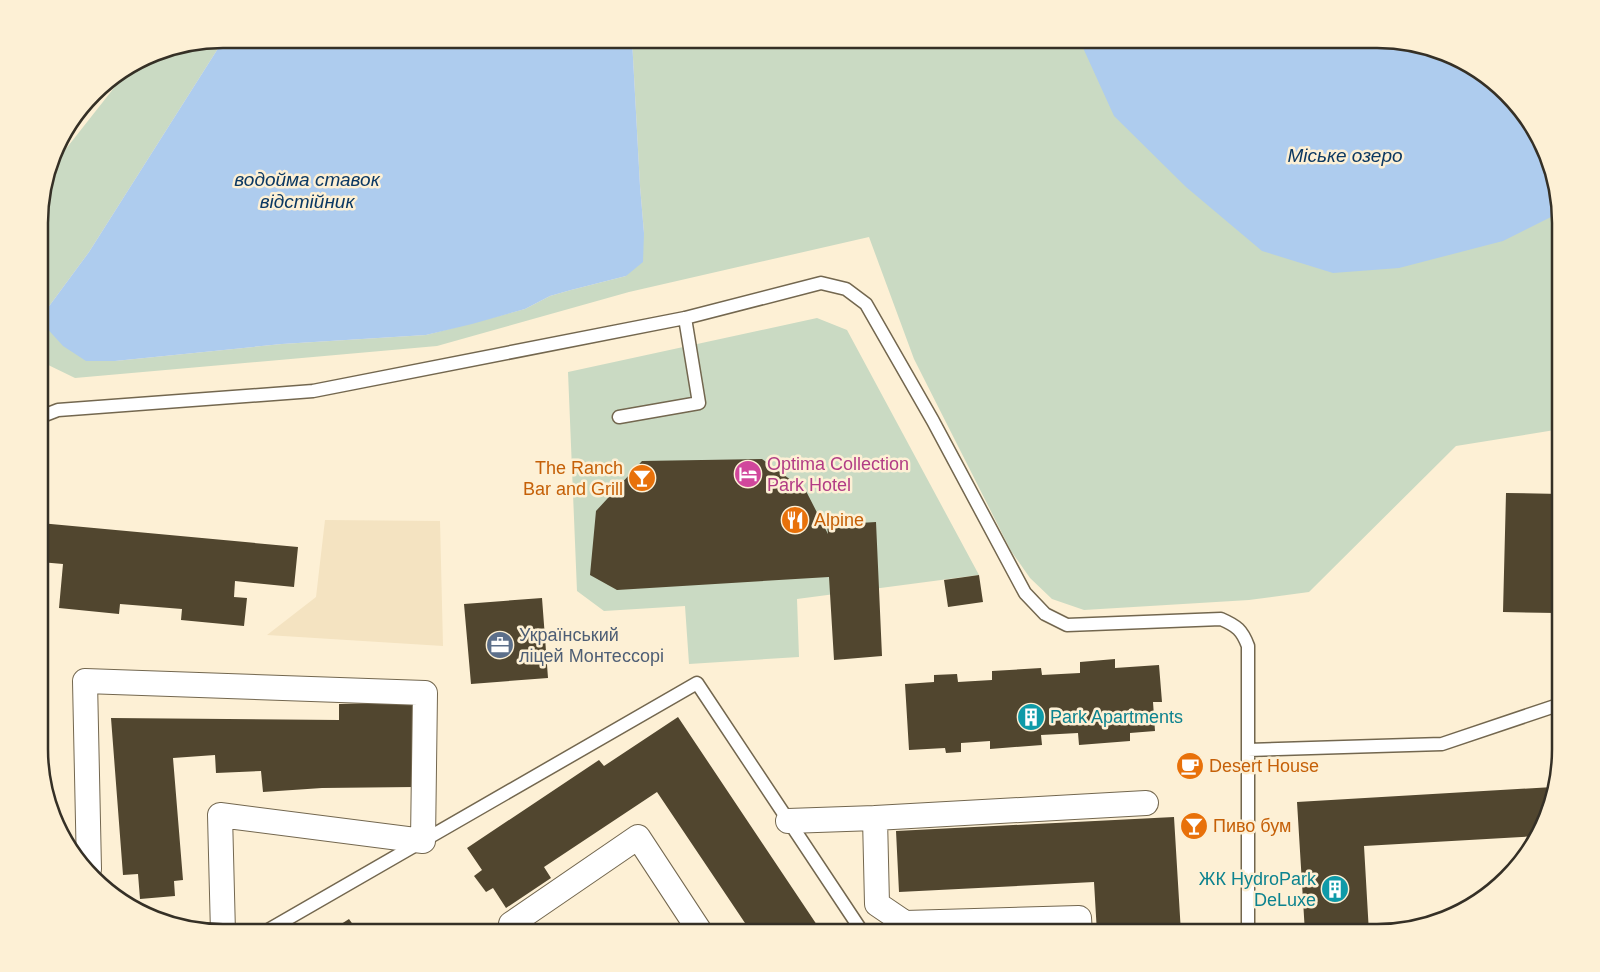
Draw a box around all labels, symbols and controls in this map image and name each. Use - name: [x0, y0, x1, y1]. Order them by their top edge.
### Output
- water label: Міське озеро: [1287, 145, 1403, 166]
- water label: водойма ставок відстійник: [234, 169, 381, 212]
- place label: Optima Collection Park Hotel: [767, 454, 909, 495]
- place label: The Ranch Bar and Grill: [523, 458, 623, 499]
- hotel icon: Optima Collection Park Hotel: [733, 459, 763, 489]
- bar icon: The Ranch Bar and Grill: [627, 463, 657, 493]
- restaurant icon: Alpine: [780, 505, 810, 535]
- place label: Alpine: [814, 510, 864, 530]
- place label: Український ліцей Монтессорі: [519, 625, 664, 666]
- office icon: Український ліцей Монтессорі: [485, 630, 515, 660]
- building icon: Park Apartments: [1016, 702, 1046, 732]
- place label: Park Apartments: [1050, 707, 1183, 727]
- cafe icon: Desert House: [1175, 751, 1205, 781]
- place label: Desert House: [1209, 756, 1319, 776]
- bar icon: Пиво бум: [1179, 811, 1209, 841]
- place label: Пиво бум: [1213, 816, 1291, 836]
- place label: ЖК HydroPark DeLuxe: [1199, 869, 1317, 910]
- building icon: ЖК HydroPark DeLuxe: [1320, 874, 1350, 904]

